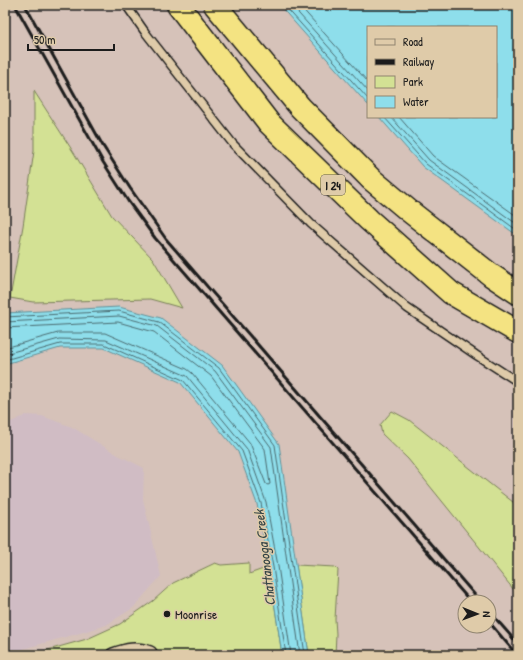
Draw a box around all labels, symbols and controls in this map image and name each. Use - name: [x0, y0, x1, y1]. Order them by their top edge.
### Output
- scale bar: [28, 26, 114, 52]
- legend: [367, 26, 497, 118]
- text: 50 m: [34, 31, 55, 48]
- text: Road: [403, 33, 423, 50]
- text: Railway: [403, 53, 434, 70]
- text: Park: [403, 73, 423, 90]
- text: Water: [403, 93, 429, 110]
- road number: I 24: [321, 175, 345, 195]
- water label: Chattanooga Creek: [249, 508, 280, 607]
- north arrow: [457, 594, 497, 634]
- place label: Moonrise: [175, 605, 217, 623]
- marker: Moonrise: [162, 609, 172, 619]
- text: N: [480, 611, 494, 617]

